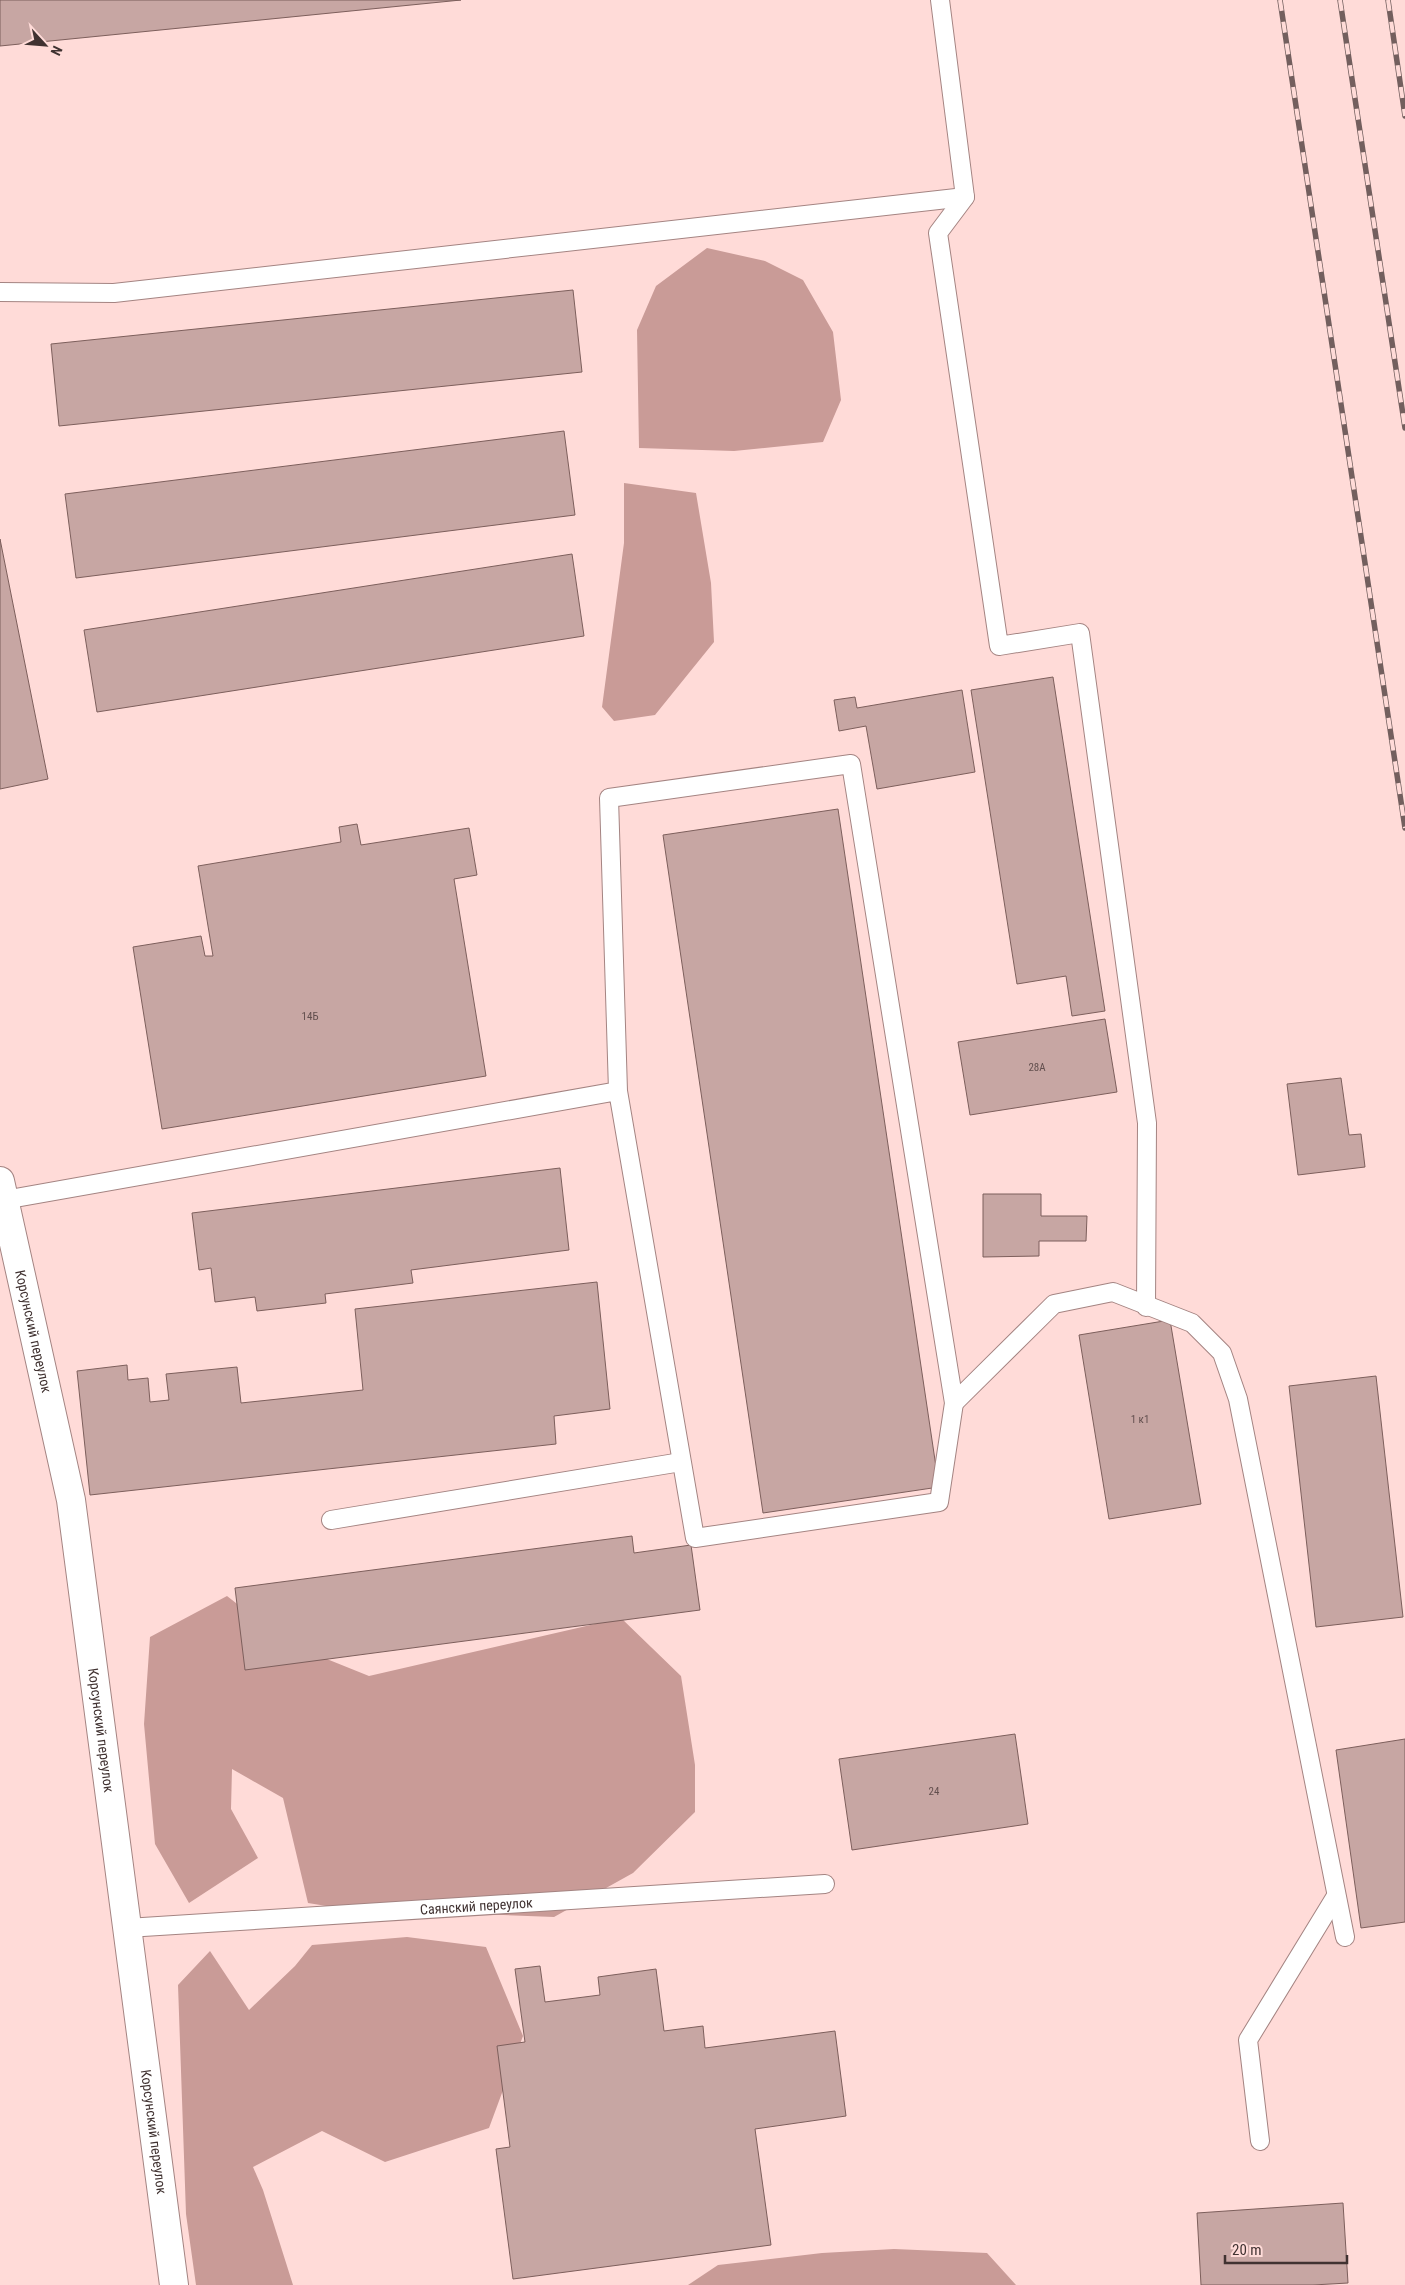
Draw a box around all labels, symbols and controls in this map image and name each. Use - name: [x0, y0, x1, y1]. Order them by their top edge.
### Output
- north arrow: [20, 20, 70, 70]
- text: N: [48, 43, 66, 58]
- house number: 14Б: [302, 1010, 318, 1023]
- house number: 28А: [1028, 1061, 1046, 1074]
- street label: Корсунский переулок: [12, 1268, 55, 1394]
- house number: 1 к1: [1131, 1413, 1149, 1426]
- street label: Корсунский переулок: [85, 1667, 117, 1794]
- house number: 24: [929, 1785, 940, 1798]
- street label: Саянский переулок: [420, 1894, 533, 1918]
- street label: Корсунский переулок: [138, 2069, 170, 2195]
- scale bar: [1225, 2232, 1348, 2264]
- text: 20 m: [1232, 2241, 1262, 2259]

